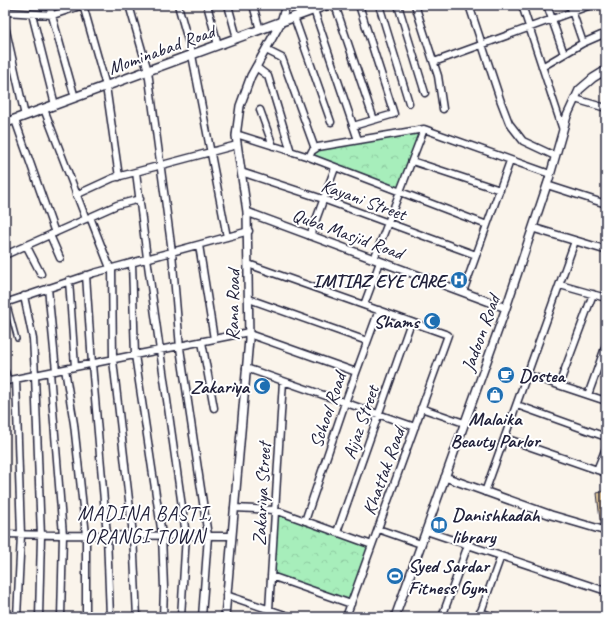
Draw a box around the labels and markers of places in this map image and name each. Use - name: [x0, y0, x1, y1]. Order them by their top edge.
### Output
- place label: IMTIAZ EYE CARE: [313, 269, 449, 293]
- hospital icon: IMTIAZ EYE CARE: [449, 270, 469, 290]
- place label: Shams: [373, 310, 421, 334]
- mosque icon: Shams: [422, 311, 442, 331]
- place label: Dostea: [519, 364, 567, 388]
- cafe icon: Dostea: [496, 365, 516, 385]
- place label: Zakariya: [191, 375, 251, 399]
- mosque icon: Zakariya: [252, 376, 272, 396]
- shop icon: Malaika Beauty Parlor: [485, 385, 505, 405]
- place label: Malaika Beauty Parlor: [450, 407, 542, 453]
- place label: Danishkadah library: [452, 503, 541, 549]
- library icon: Danishkadah library: [429, 515, 449, 535]
- place label: Syed Sardar Fitness Gym: [408, 554, 491, 600]
- sports icon: Syed Sardar Fitness Gym: [385, 566, 405, 586]

